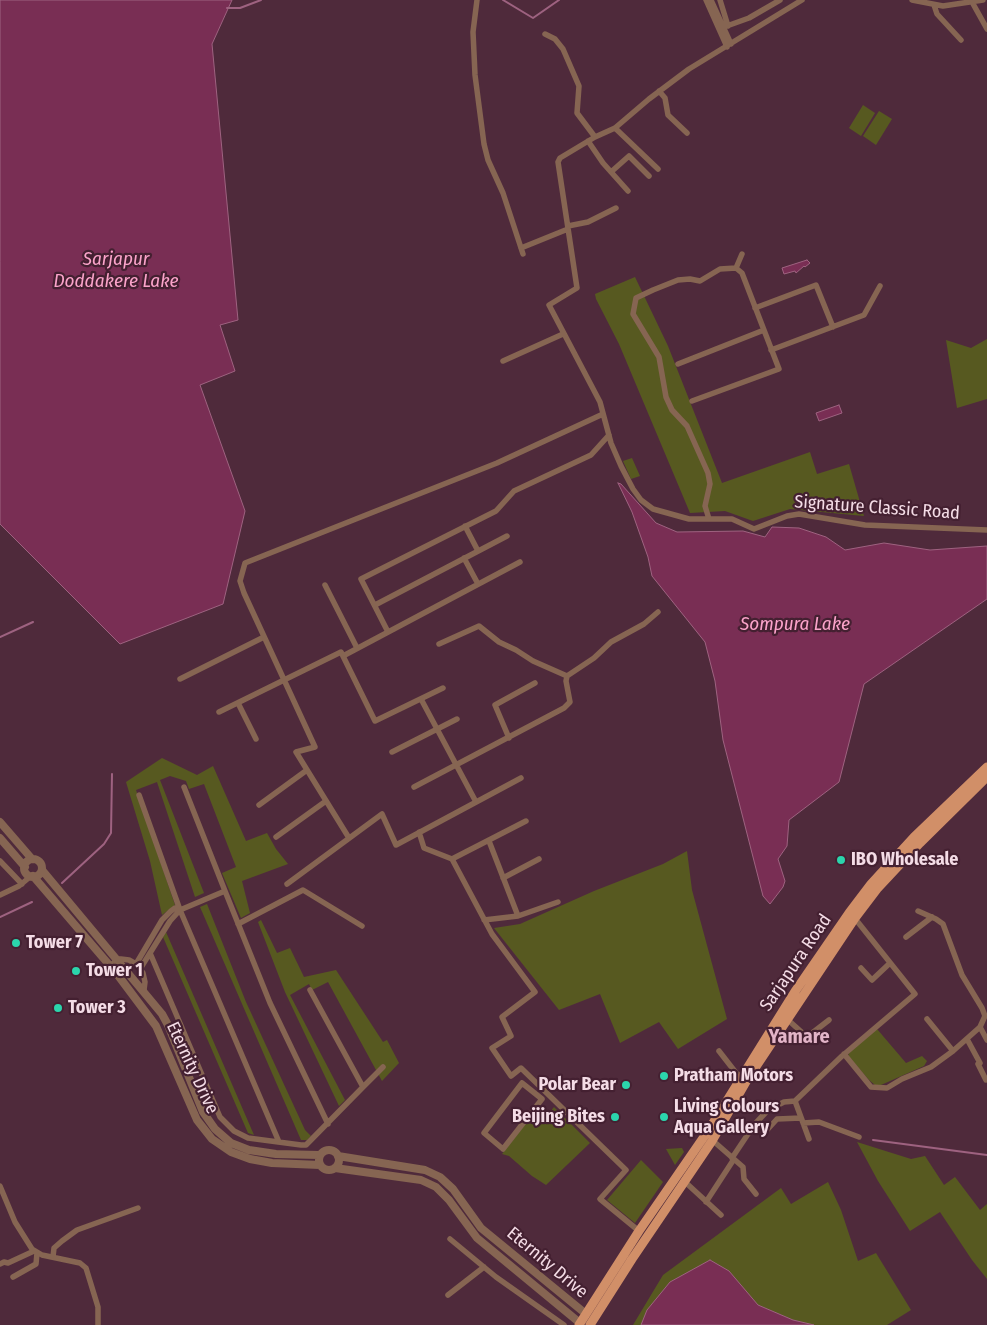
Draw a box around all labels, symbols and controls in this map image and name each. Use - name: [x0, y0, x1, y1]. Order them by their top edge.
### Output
- water label: Sarjapur Doddakere Lake: [53, 249, 179, 293]
- street label: Signature Classic Road: [794, 491, 960, 525]
- water label: Sompura Lake: [740, 614, 850, 636]
- place label: IBO Wholesale: [851, 849, 958, 871]
- marker: IBO Wholesale: [835, 854, 847, 866]
- street label: Sarjapura Road: [756, 910, 836, 1016]
- place label: Tower 7: [26, 932, 83, 954]
- marker: Tower 7: [10, 937, 22, 949]
- place label: Tower 1: [86, 960, 143, 982]
- marker: Tower 1: [70, 965, 82, 977]
- place label: Tower 3: [68, 997, 126, 1019]
- marker: Tower 3: [52, 1002, 64, 1014]
- street label: Eternity Drive: [161, 1018, 223, 1118]
- district label: Yamare: [768, 1025, 830, 1049]
- place label: Pratham Motors: [674, 1065, 793, 1087]
- marker: Pratham Motors: [658, 1070, 670, 1082]
- place label: Polar Bear: [538, 1074, 616, 1096]
- marker: Polar Bear: [620, 1079, 632, 1091]
- place label: Living Colours Aqua Gallery: [674, 1096, 779, 1138]
- place label: Beijing Bites: [512, 1106, 605, 1128]
- marker: Beijing Bites: [609, 1111, 621, 1123]
- marker: Living Colours Aqua Gallery: [658, 1111, 670, 1123]
- street label: Eternity Drive: [502, 1223, 592, 1303]

